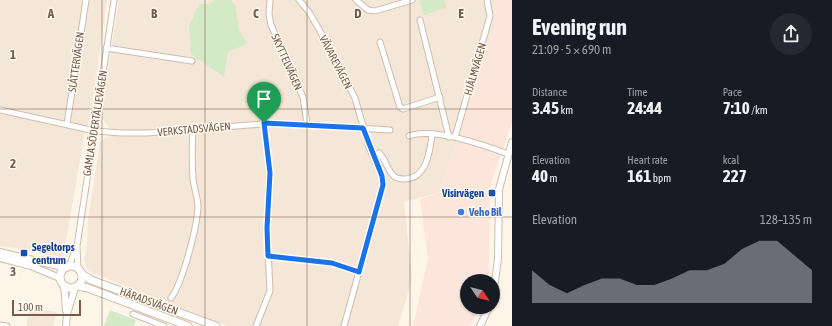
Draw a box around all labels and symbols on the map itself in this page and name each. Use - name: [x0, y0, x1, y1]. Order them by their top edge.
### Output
- text: A: [47, 6, 55, 21]
- text: B: [151, 6, 158, 21]
- text: C: [253, 6, 259, 21]
- text: D: [354, 6, 362, 21]
- text: E: [458, 6, 464, 21]
- street label: SLÅTTERVÄGEN: [65, 31, 86, 93]
- street label: SKYTTELVÄGEN: [269, 32, 305, 92]
- street label: VÄVAREVÄGEN: [317, 33, 355, 91]
- street label: HJÄLMVÄGEN: [462, 41, 488, 97]
- text: 1: [10, 47, 16, 62]
- street label: GAMLA SÖDERTÄLJEVÄGEN: [81, 69, 109, 177]
- pin: [247, 82, 281, 123]
- street label: VERKSTADSVÄGEN: [157, 120, 231, 138]
- text: 2: [10, 156, 16, 171]
- place label: Visirvägen: [441, 187, 484, 199]
- marker: Visirvägen: [487, 188, 497, 198]
- place label: Veho Bil: [468, 206, 503, 218]
- marker: Veho Bil: [456, 207, 466, 217]
- place label: Segeltorps centrum: [32, 241, 75, 266]
- marker: Segeltorps centrum: [19, 248, 29, 258]
- text: 3: [10, 264, 16, 279]
- north arrow: [460, 274, 500, 314]
- street label: HÄRADSVÄGEN: [118, 285, 180, 317]
- scale bar: [12, 298, 81, 317]

